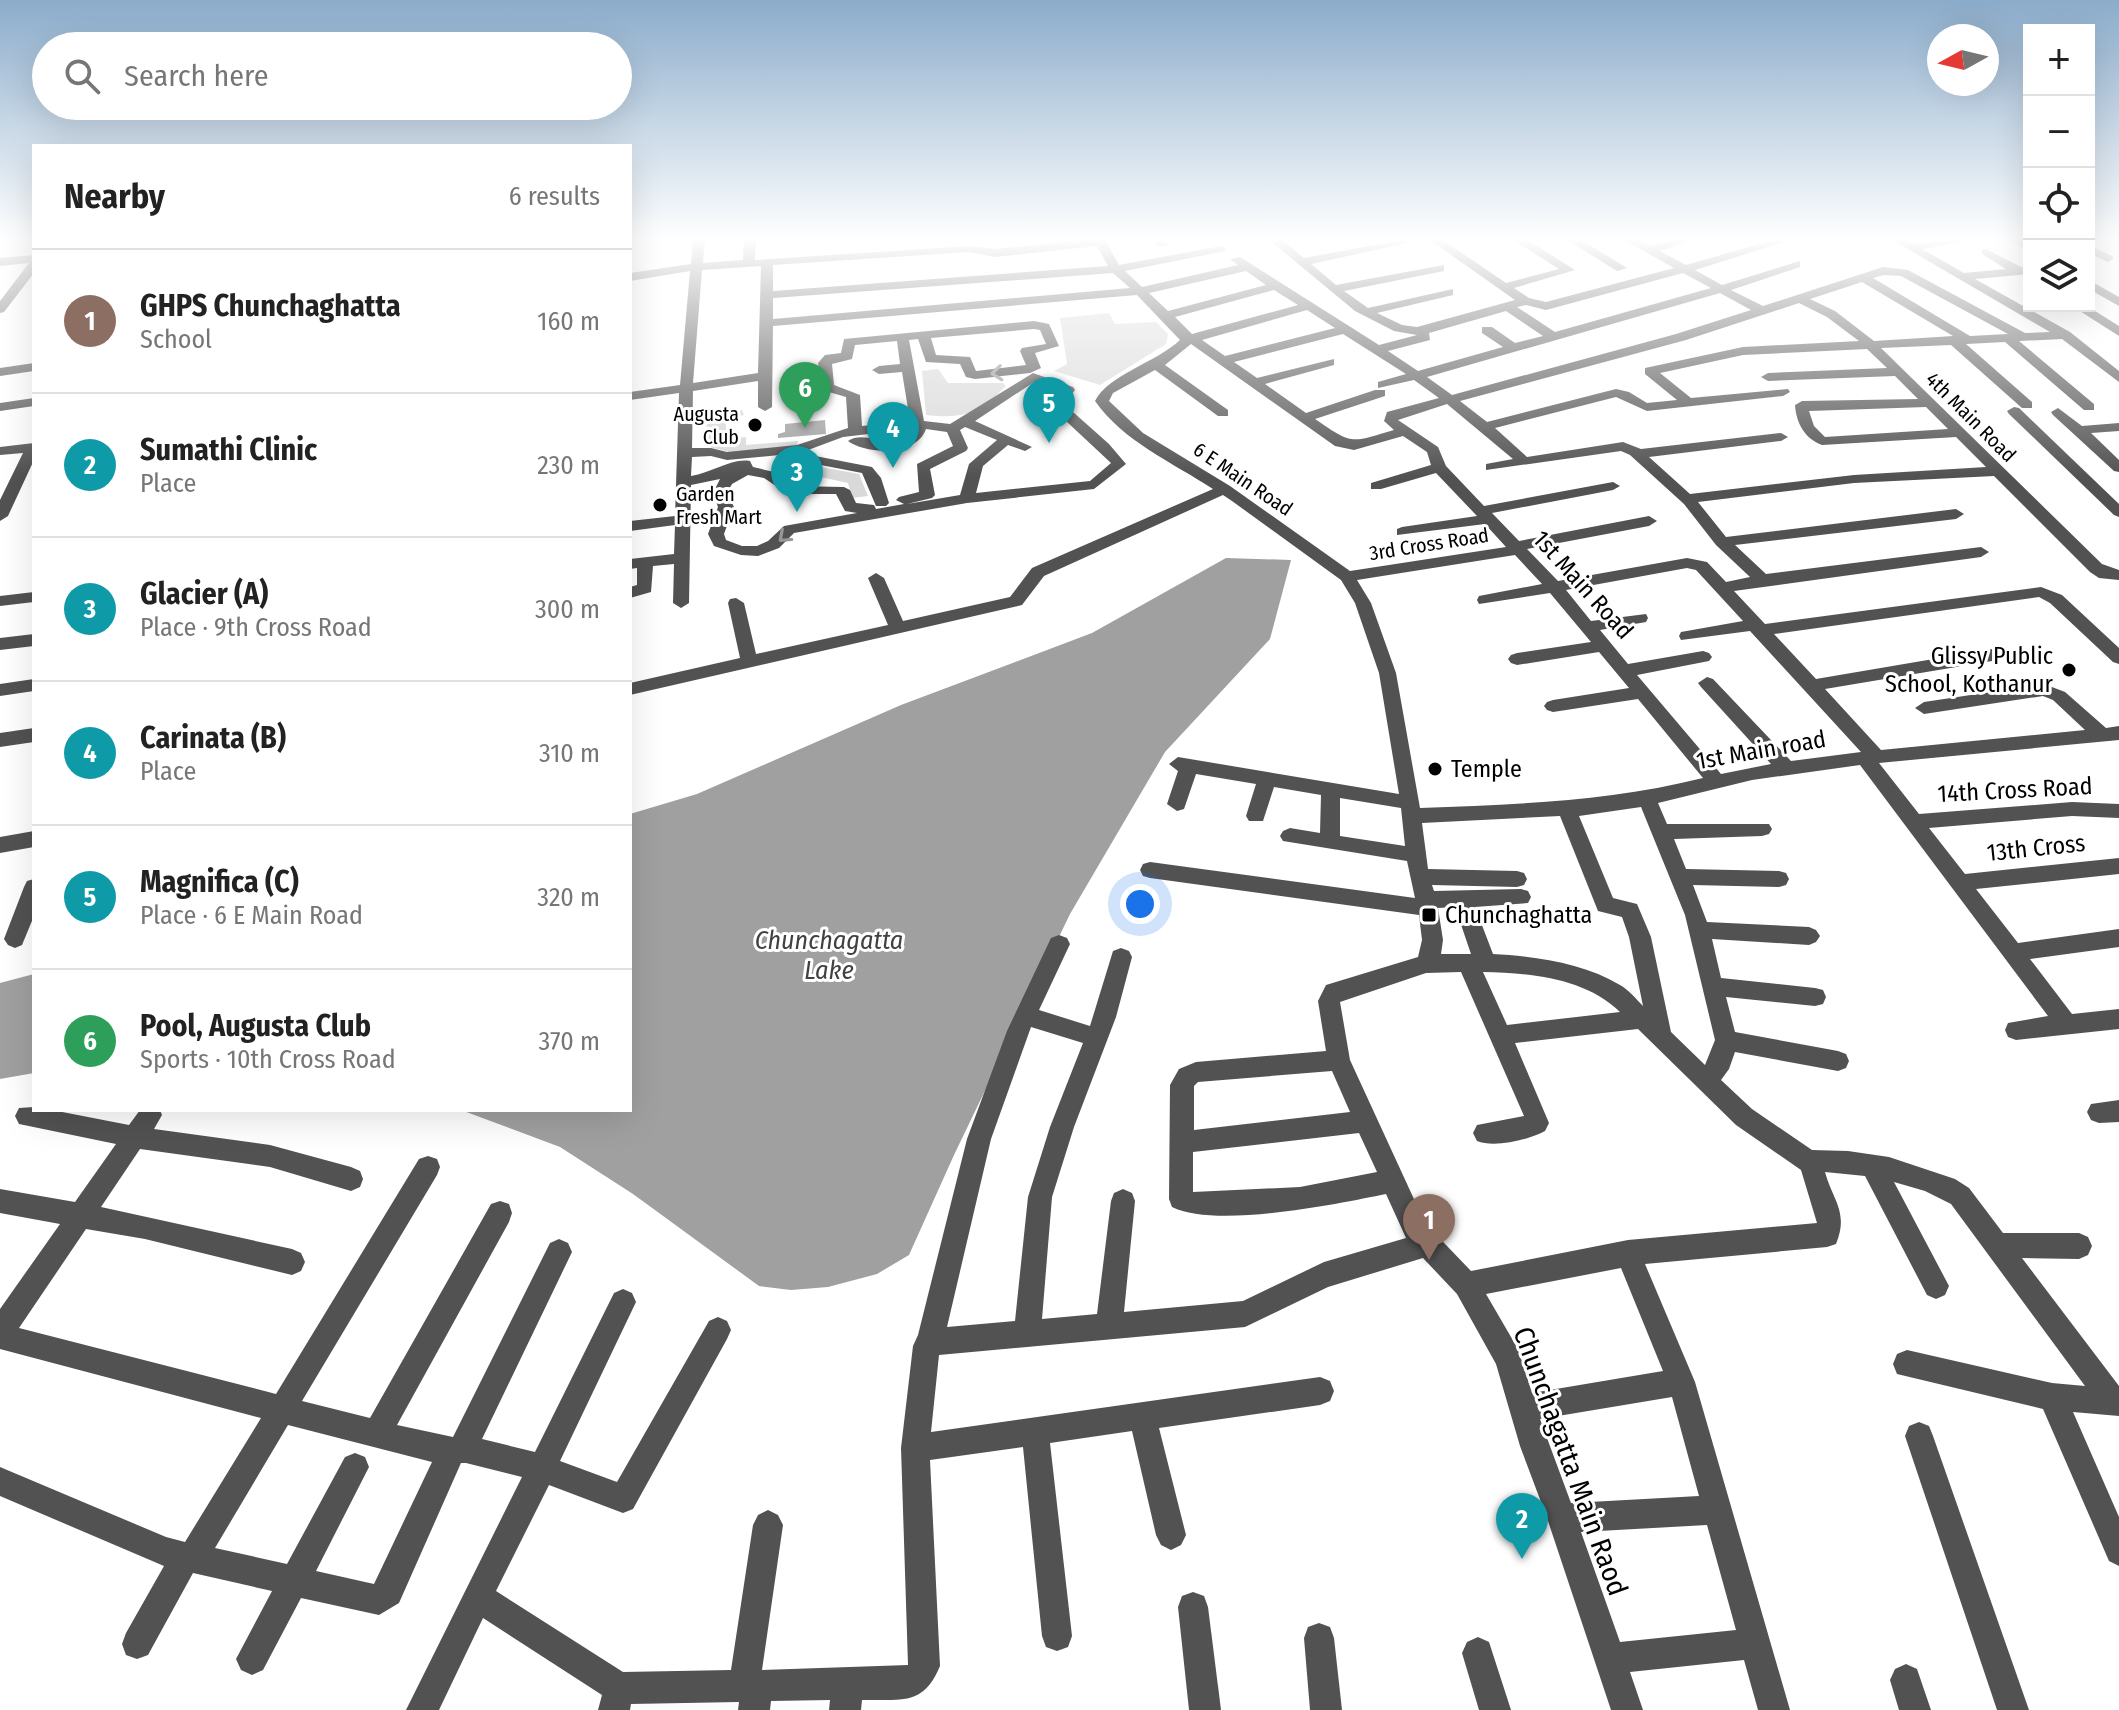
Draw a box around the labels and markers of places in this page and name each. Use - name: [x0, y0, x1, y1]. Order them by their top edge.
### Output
- pin: 6: [779, 362, 831, 428]
- pin: 5: [1023, 377, 1075, 443]
- place label: Augusta Club: [674, 402, 739, 449]
- pin: 4: [867, 402, 919, 468]
- marker: Augusta Club: [746, 416, 764, 434]
- pin: 3: [771, 446, 823, 512]
- place label: Garden Fresh Mart: [676, 482, 762, 529]
- marker: Garden Fresh Mart: [651, 496, 669, 514]
- place label: Glissy Public School, Kothanur: [1885, 642, 2054, 698]
- marker: Glissy Public School, Kothanur: [2060, 661, 2078, 679]
- place label: Temple: [1451, 755, 1522, 783]
- marker: Temple: [1426, 760, 1444, 778]
- place label: Chunchaghatta: [1445, 901, 1592, 929]
- marker: Chunchaghatta: [1420, 906, 1438, 924]
- pin: 1: [1403, 1194, 1455, 1260]
- pin: 2: [1496, 1493, 1548, 1559]

